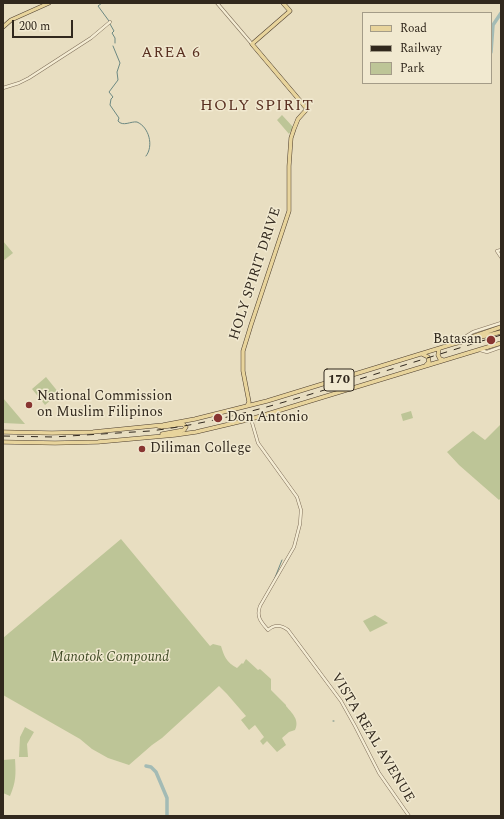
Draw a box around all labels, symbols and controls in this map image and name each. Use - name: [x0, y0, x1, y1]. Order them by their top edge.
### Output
- scale bar: [14, 12, 75, 38]
- legend: [362, 12, 492, 84]
- text: 200 m: [19, 17, 50, 36]
- text: Road: [400, 19, 427, 38]
- text: Railway: [400, 39, 442, 58]
- district label: AREA 6: [141, 45, 201, 63]
- text: Park: [400, 59, 425, 78]
- district label: HOLY SPIRIT: [200, 97, 314, 117]
- street label: HOLY SPIRIT DRIVE: [227, 206, 285, 342]
- place label: Batasan: [433, 332, 482, 348]
- marker: Batasan: [485, 334, 497, 346]
- road number: 170: [324, 369, 354, 391]
- place label: National Commission on Muslim Filipinos: [37, 389, 172, 422]
- marker: National Commission on Muslim Filipinos: [24, 400, 34, 410]
- place label: Don Antonio: [227, 410, 308, 426]
- marker: Don Antonio: [212, 412, 224, 424]
- place label: Diliman College: [150, 441, 251, 457]
- marker: Diliman College: [137, 444, 147, 454]
- park label: Manotok Compound: [51, 650, 169, 666]
- street label: VISTA REAL AVENUE: [327, 670, 417, 806]

